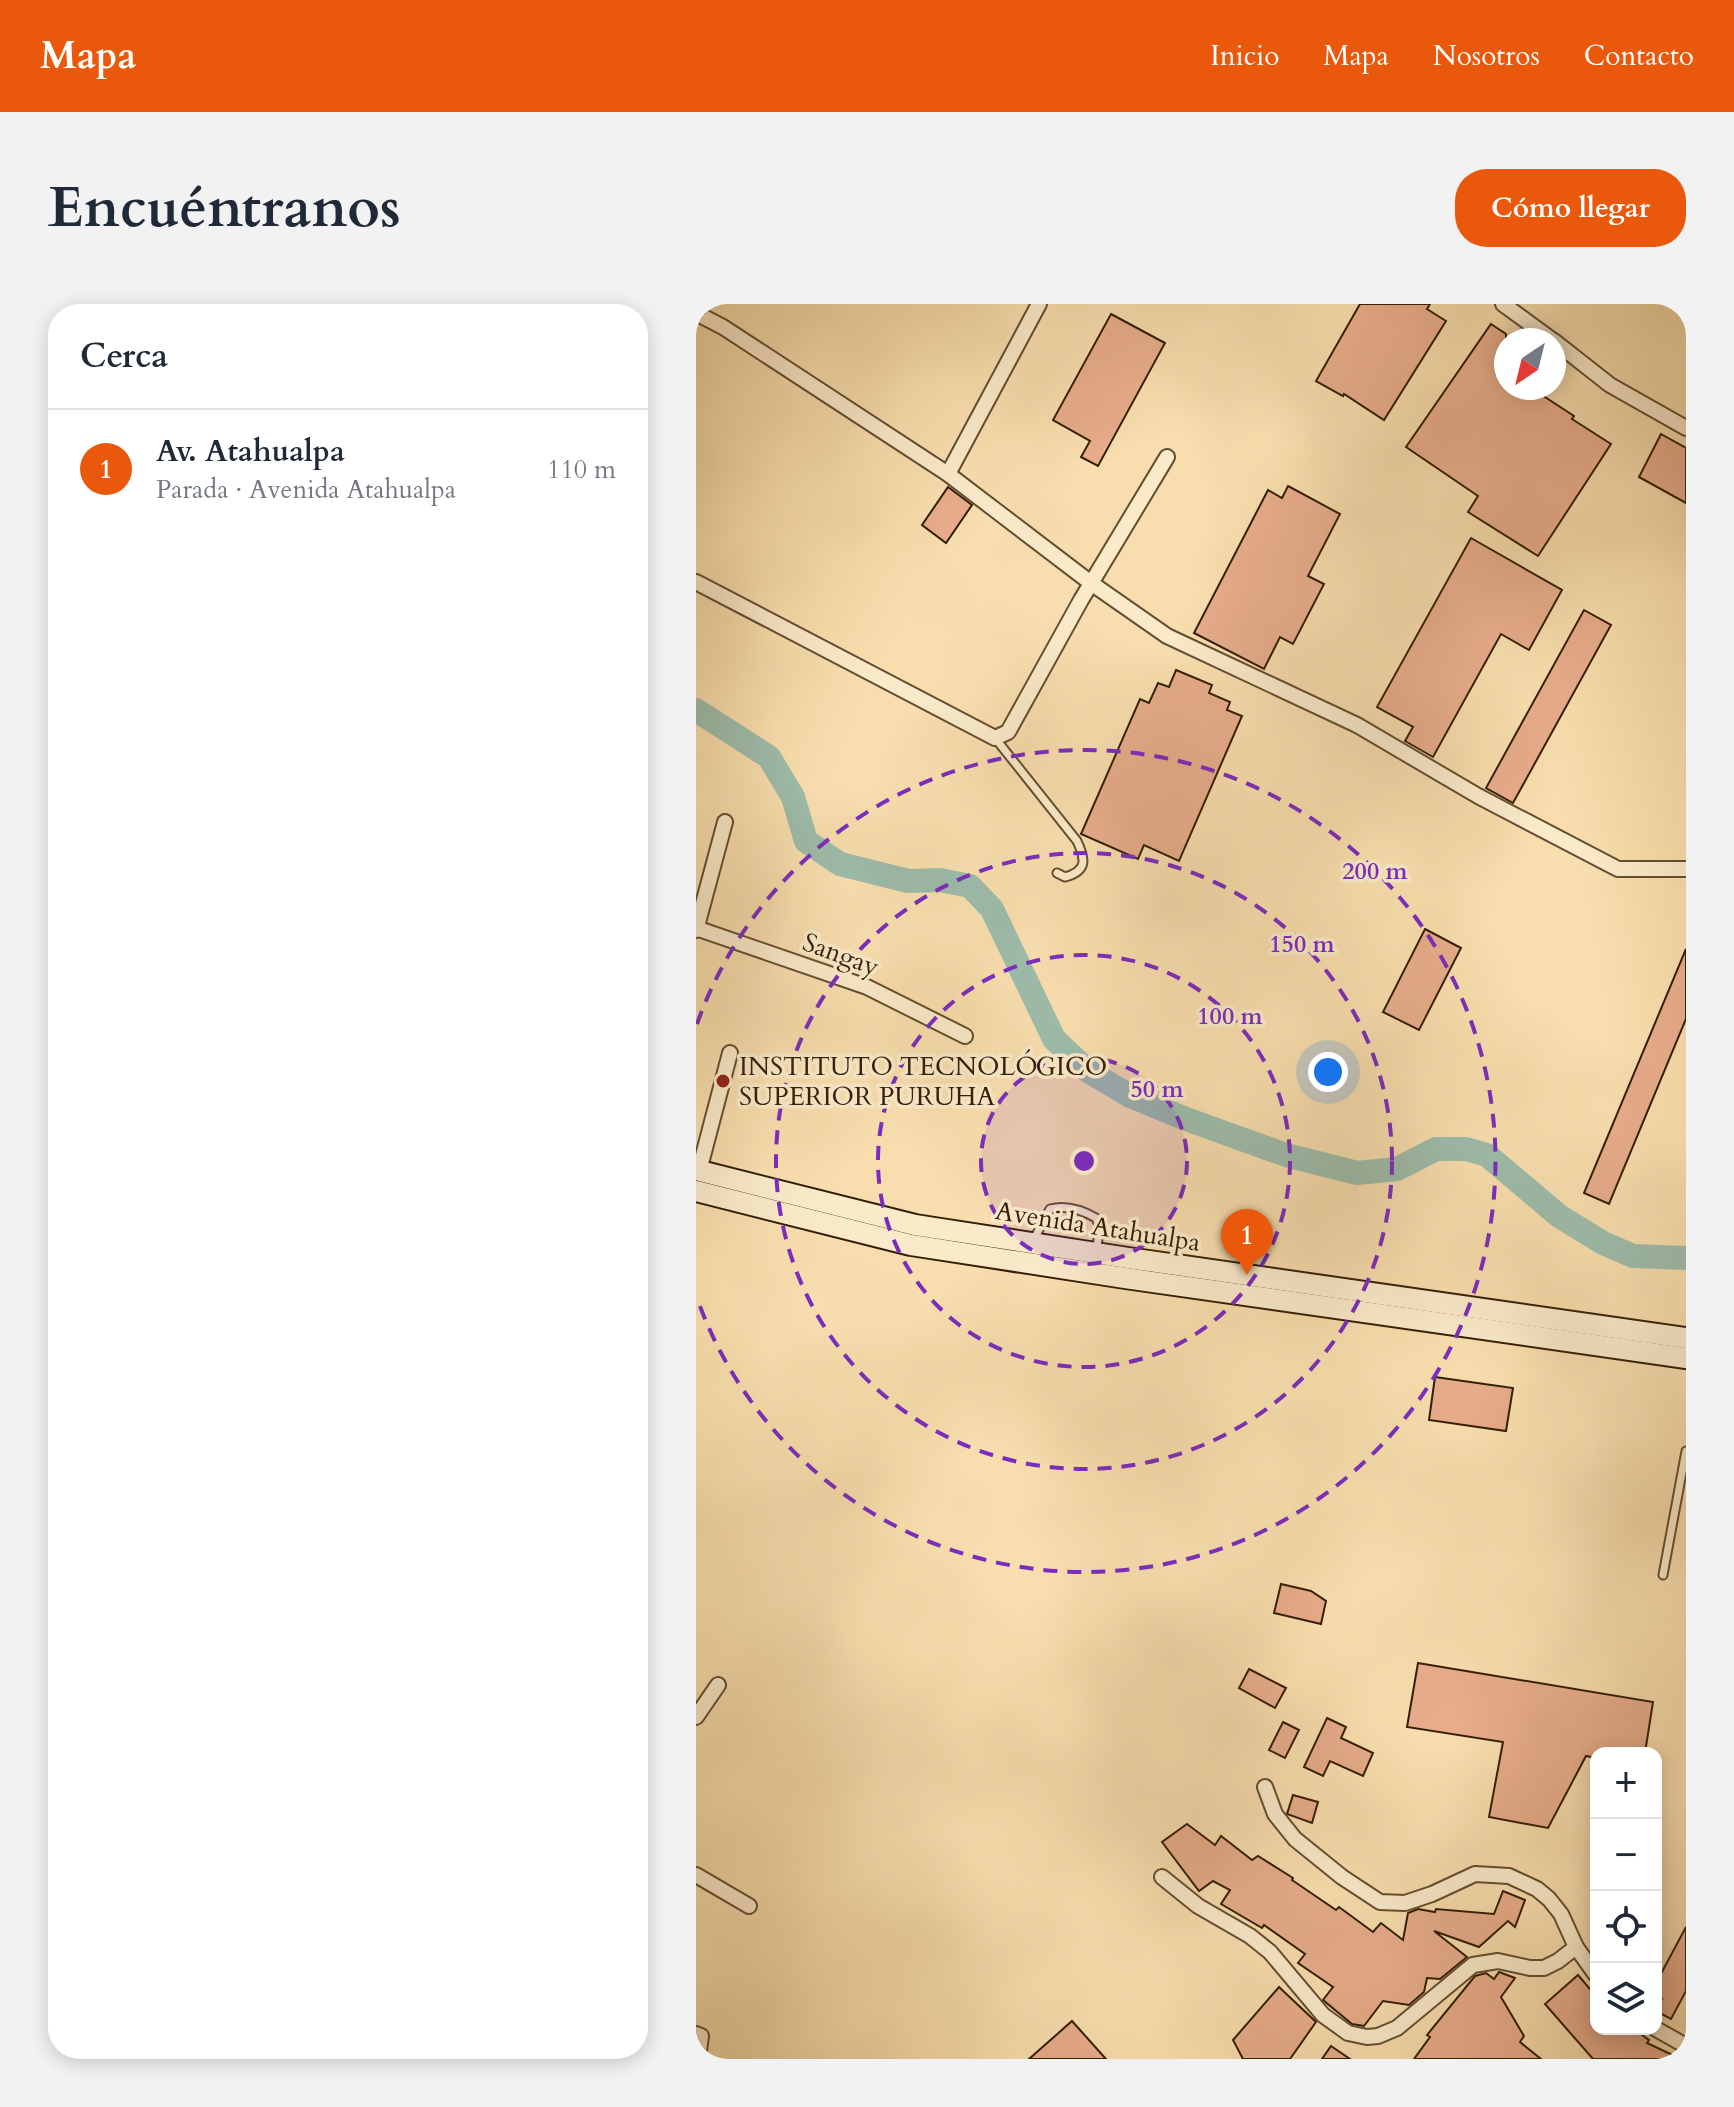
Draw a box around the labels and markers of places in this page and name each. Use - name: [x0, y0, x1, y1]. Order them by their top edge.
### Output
- place label: INSTITUTO TECNOLÓGICO SUPERIOR PURUHA: [739, 1049, 1107, 1114]
- marker: INSTITUTO TECNOLÓGICO SUPERIOR PURUHA: [714, 1072, 732, 1090]
- centre of rings: [1070, 1147, 1098, 1175]
- pin: 1: [1221, 1209, 1273, 1275]

